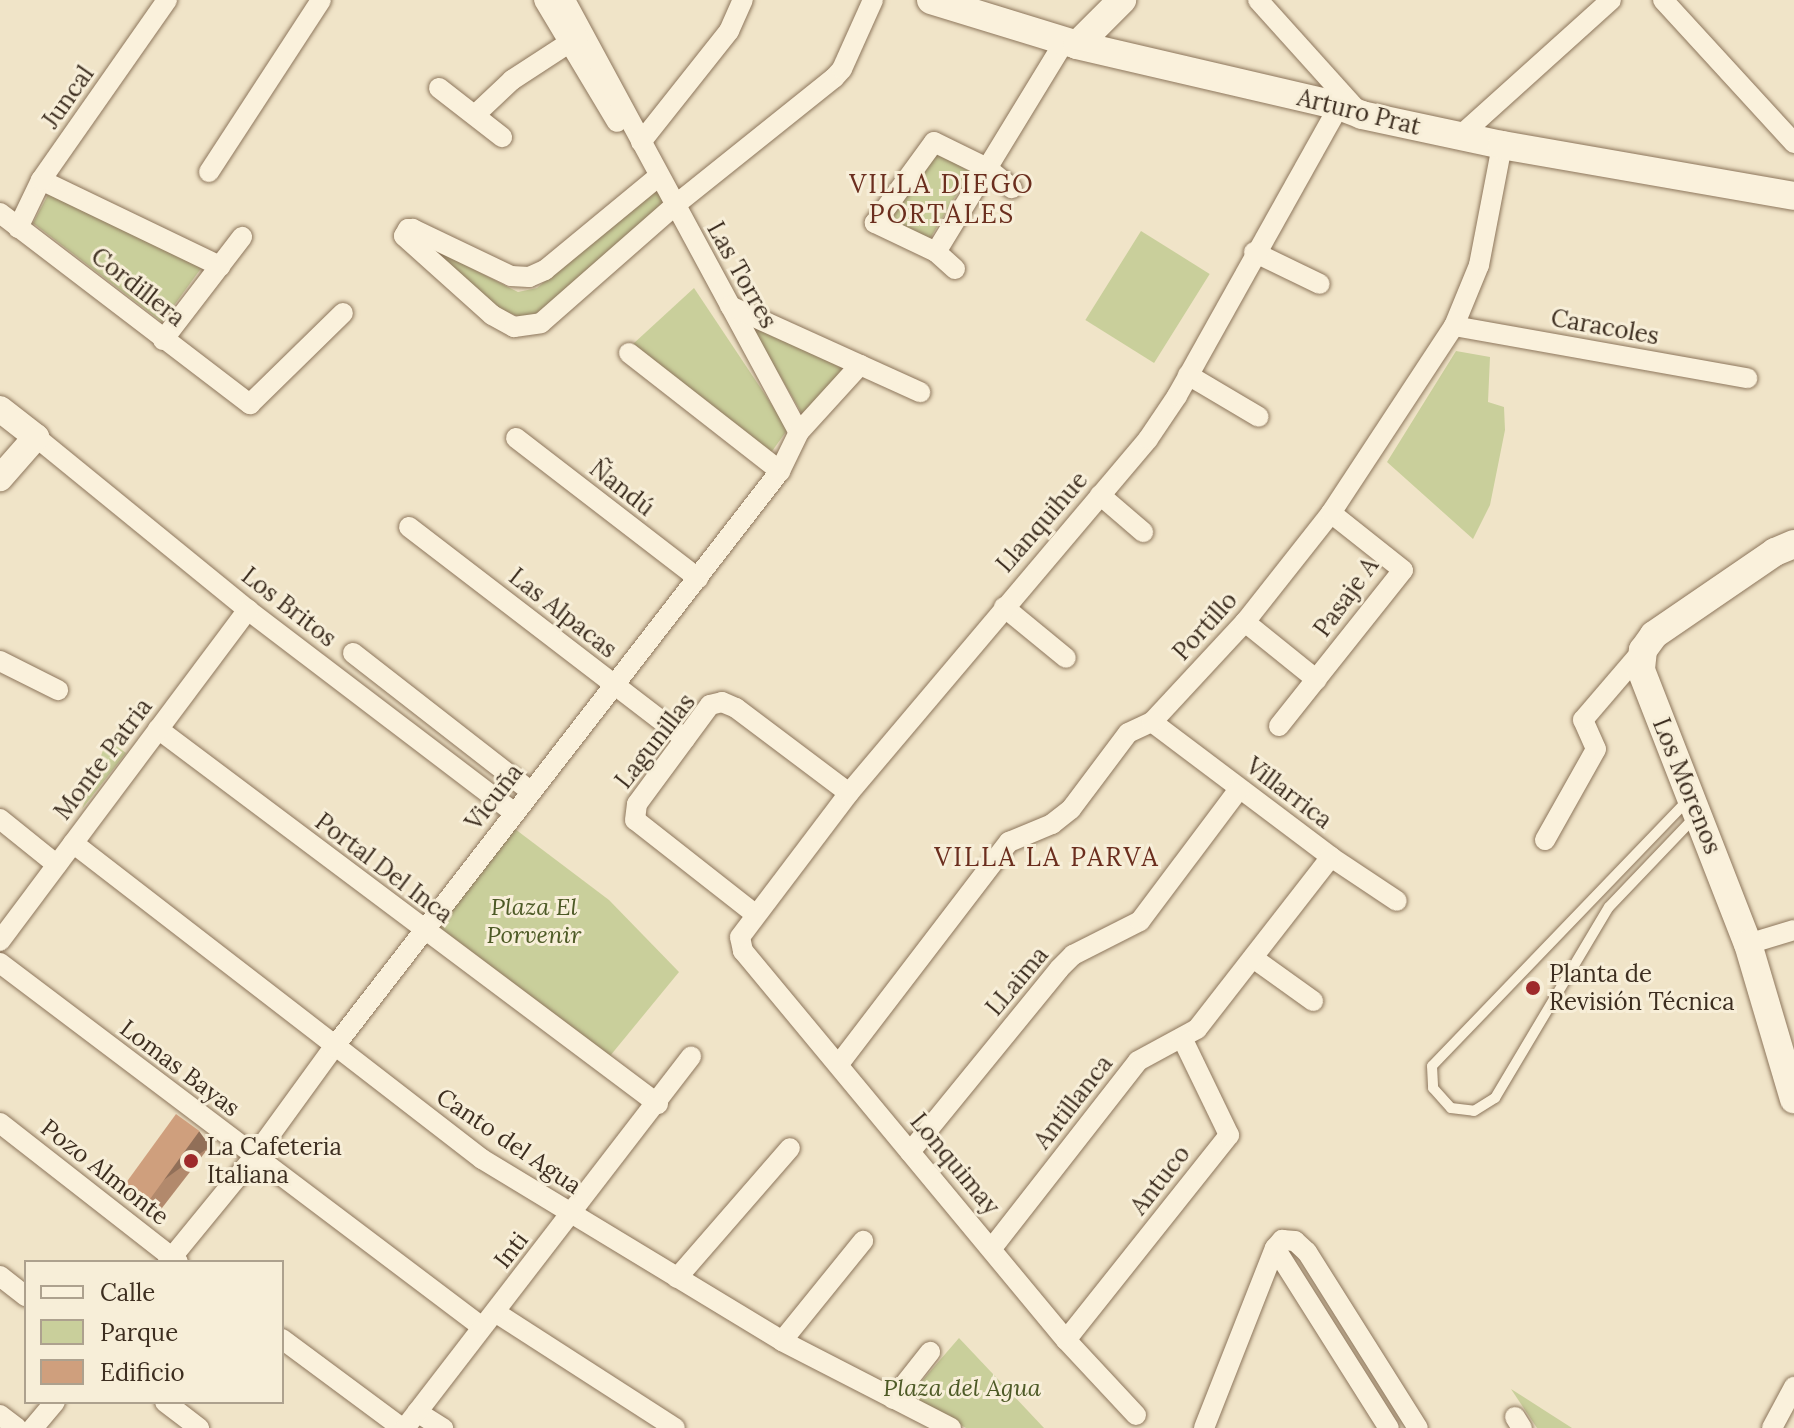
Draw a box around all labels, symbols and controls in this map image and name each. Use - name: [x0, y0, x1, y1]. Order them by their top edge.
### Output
- street label: Juncal: [36, 60, 100, 134]
- street label: Arturo Prat: [1294, 83, 1424, 141]
- district label: VILLA DIEGO PORTALES: [849, 168, 1035, 230]
- street label: Las Torres: [701, 217, 783, 333]
- street label: Cordillera: [85, 242, 191, 332]
- street label: Caracoles: [1549, 303, 1661, 351]
- street label: Ñandú: [584, 454, 660, 522]
- street label: Llanquihue: [990, 466, 1094, 578]
- street label: Pasaje A: [1308, 552, 1384, 642]
- street label: Los Britos: [236, 561, 342, 653]
- street label: Las Alpacas: [503, 562, 623, 664]
- street label: Portillo: [1167, 586, 1243, 666]
- street label: Lagunillas: [609, 688, 701, 794]
- street label: Monte Patria: [48, 693, 158, 825]
- street label: Los Morenos: [1647, 714, 1727, 858]
- street label: Villarrica: [1240, 751, 1338, 835]
- street label: Vicuña: [459, 758, 529, 836]
- street label: Portal Del Inca: [310, 807, 458, 929]
- district label: VILLA LA PARVA: [934, 841, 1160, 873]
- park label: Plaza El Porvenir: [487, 893, 581, 949]
- street label: LLaima: [980, 941, 1054, 1021]
- place label: Planta de Revisión Técnica: [1549, 960, 1735, 1016]
- marker: Planta de Revisión Técnica: [1524, 979, 1542, 997]
- street label: Lomas Bayas: [114, 1014, 246, 1122]
- street label: Antillanca: [1028, 1050, 1118, 1154]
- street label: Canto del Agua: [431, 1082, 587, 1200]
- street label: Lonquimay: [904, 1107, 1006, 1221]
- street label: Pozo Almonte: [35, 1113, 175, 1231]
- place label: La Cafeteria Italiana: [207, 1133, 342, 1189]
- street label: Antuco: [1124, 1140, 1196, 1220]
- marker: La Cafeteria Italiana: [182, 1152, 200, 1170]
- street label: Inti: [488, 1226, 534, 1274]
- legend: [24, 1260, 284, 1404]
- text: Calle: [100, 1277, 155, 1308]
- text: Parque: [100, 1317, 178, 1348]
- text: Edificio: [100, 1357, 185, 1388]
- park label: Plaza del Agua: [883, 1374, 1041, 1402]

